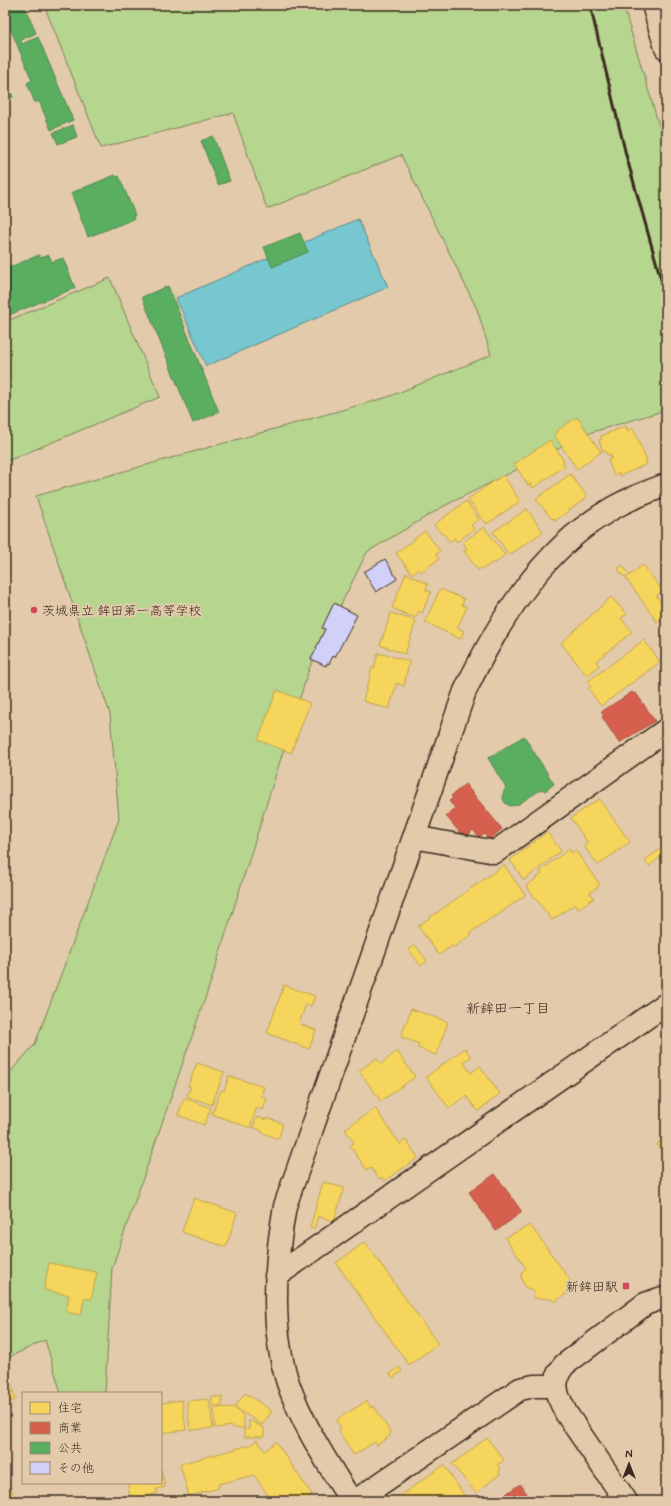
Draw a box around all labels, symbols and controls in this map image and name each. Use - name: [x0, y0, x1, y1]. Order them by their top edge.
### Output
- place label: 茨城県立 鉾田第一高等学校: [42, 603, 202, 620]
- marker: 茨城県立 鉾田第一高等学校: [29, 605, 39, 615]
- district label: 新鉾田一丁目: [466, 1000, 550, 1018]
- place label: 新鉾田駅: [566, 1279, 618, 1296]
- marker: 新鉾田駅: [621, 1281, 631, 1291]
- legend: [22, 1392, 162, 1484]
- text: 住宅: [58, 1401, 82, 1417]
- text: 商業: [58, 1421, 82, 1437]
- text: 公共: [58, 1441, 82, 1457]
- north arrow: [609, 1444, 649, 1484]
- text: N: [625, 1448, 633, 1462]
- text: その他: [58, 1461, 94, 1477]

